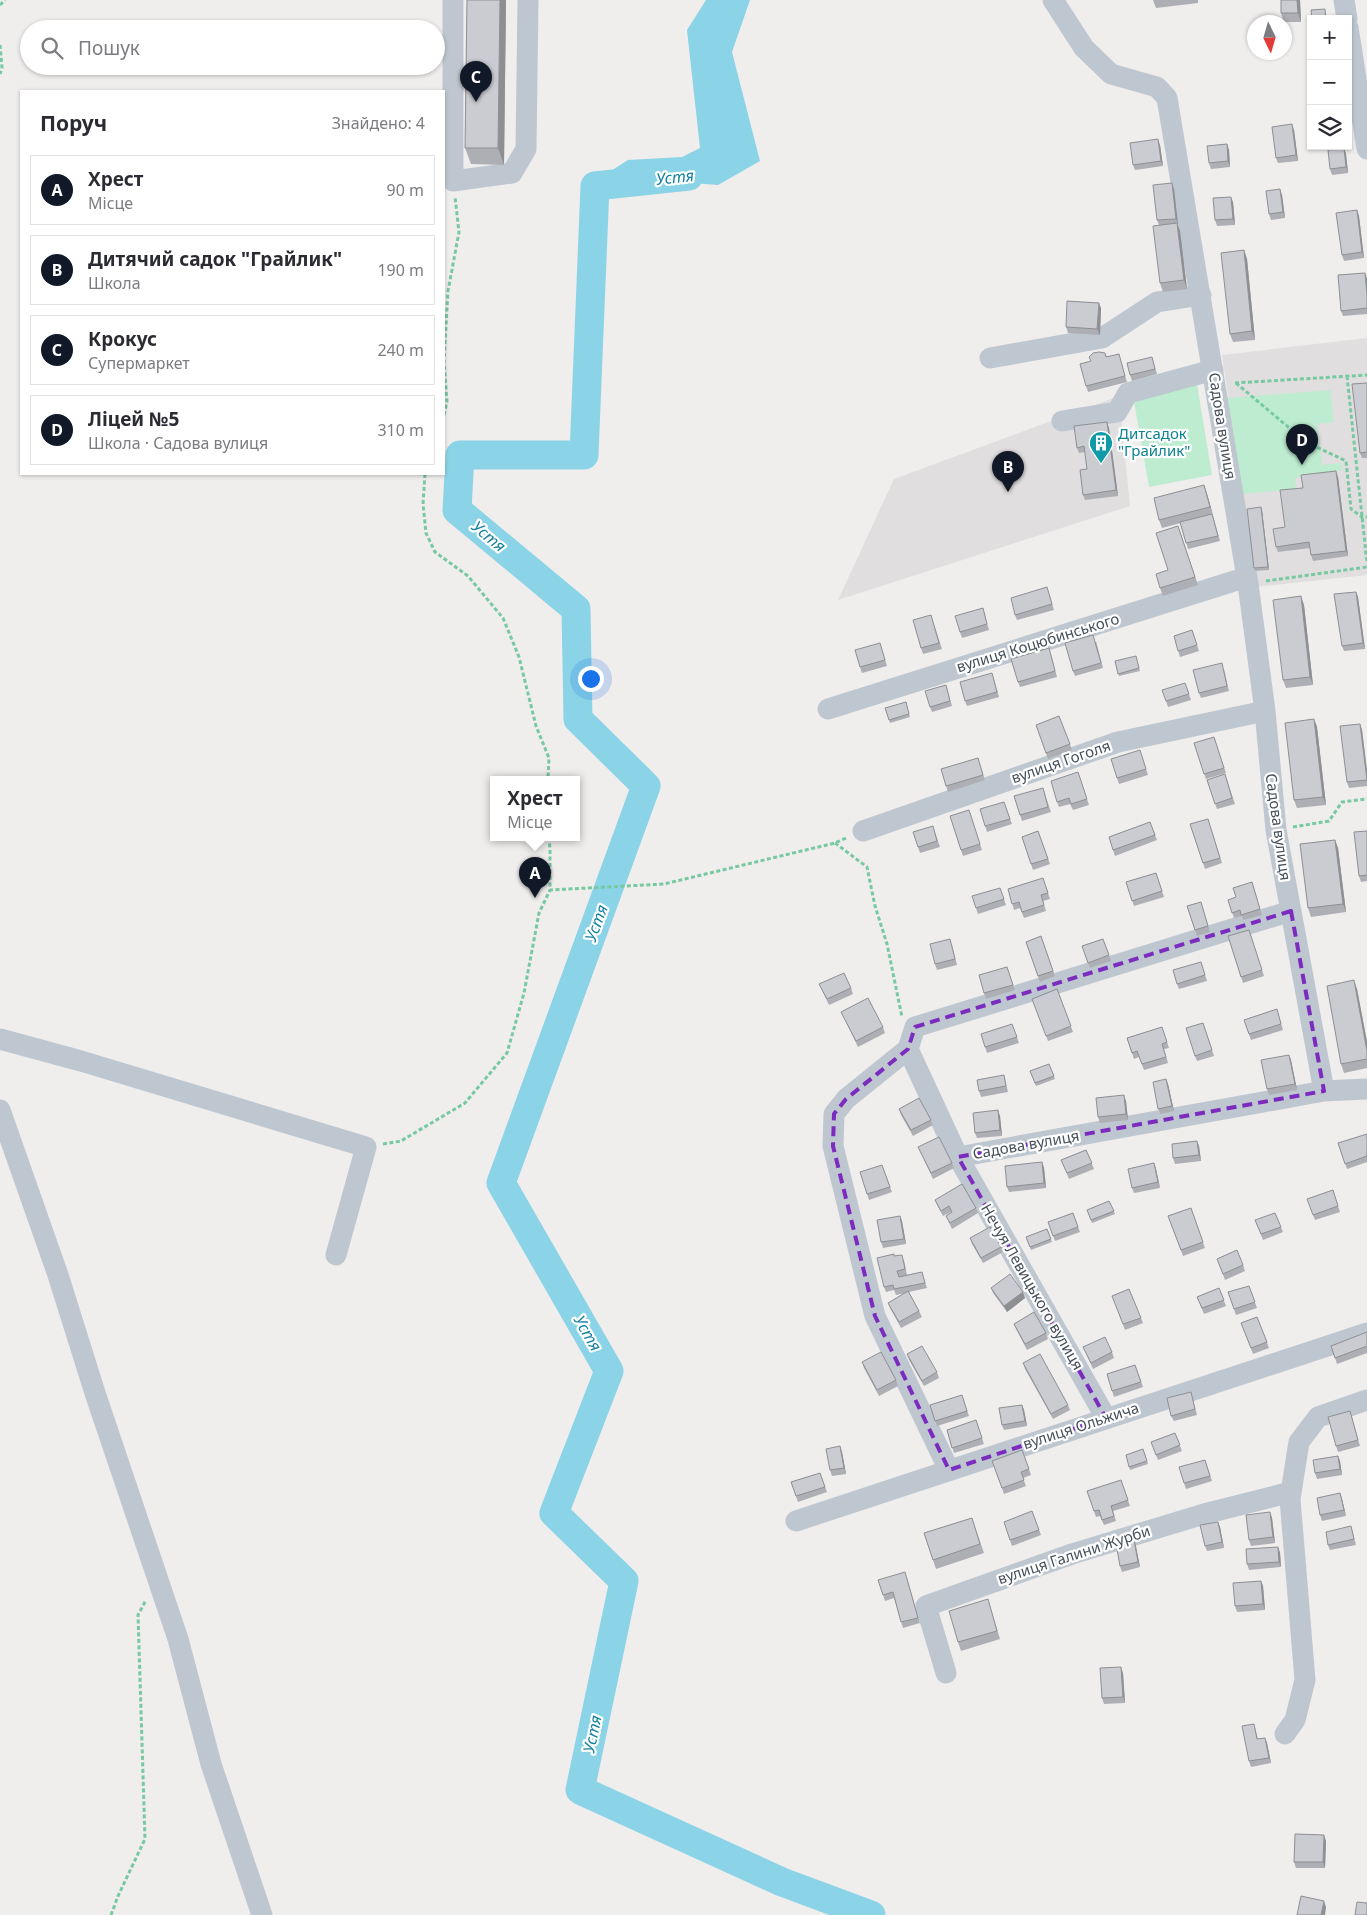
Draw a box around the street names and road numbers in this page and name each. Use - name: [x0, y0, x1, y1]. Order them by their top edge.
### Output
- street label: Садова вулиця: [1205, 371, 1241, 481]
- street label: вулиця Коцюбинського: [954, 608, 1122, 676]
- street label: вулиця Гоголя: [1008, 735, 1113, 787]
- street label: Садова вулиця: [1262, 772, 1296, 882]
- street label: Садова вулиця: [971, 1125, 1081, 1163]
- street label: Нечуя Левицького вулиця: [977, 1200, 1089, 1373]
- street label: вулиця Ольжича: [1020, 1397, 1141, 1453]
- street label: вулиця Галини Журби: [995, 1520, 1153, 1588]

